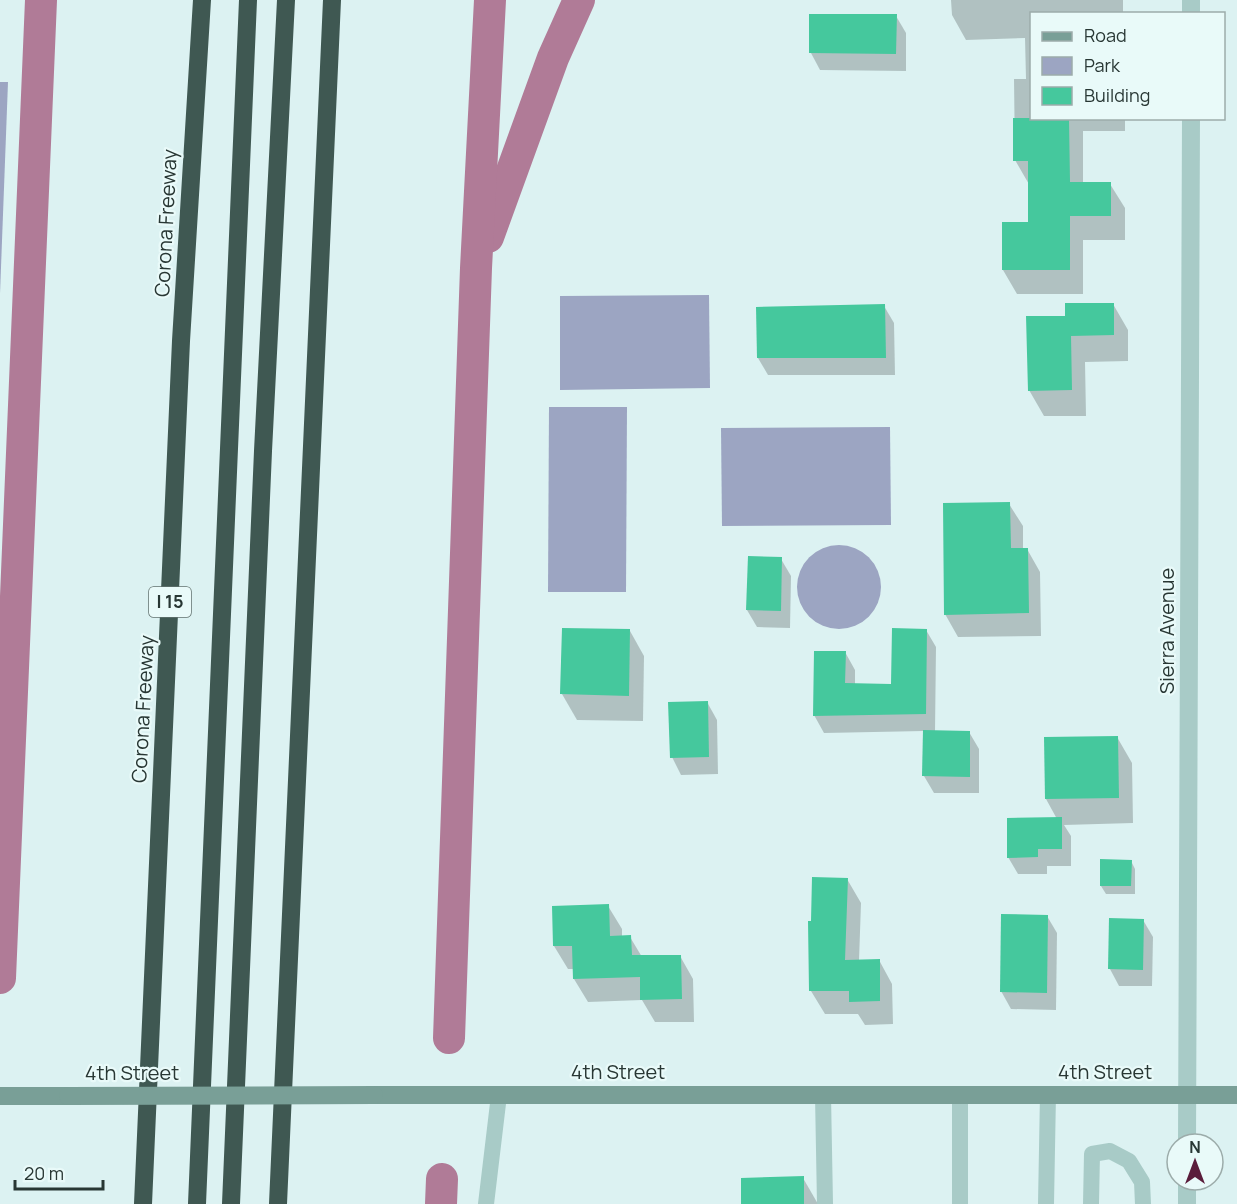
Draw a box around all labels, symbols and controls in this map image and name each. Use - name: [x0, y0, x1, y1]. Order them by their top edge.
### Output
- legend: [1030, 12, 1225, 120]
- text: Road: [1084, 23, 1127, 47]
- text: Park: [1084, 53, 1121, 77]
- text: Building: [1084, 83, 1150, 107]
- street label: Corona Freeway: [148, 148, 183, 298]
- street label: Sierra Avenue: [1153, 568, 1180, 694]
- road number: I 15: [149, 587, 191, 617]
- street label: Corona Freeway: [125, 634, 160, 784]
- street label: 4th Street: [571, 1058, 665, 1085]
- street label: 4th Street: [1058, 1058, 1152, 1085]
- street label: 4th Street: [85, 1059, 179, 1086]
- north arrow: [1165, 1132, 1225, 1192]
- text: N: [1189, 1136, 1201, 1158]
- scale bar: [15, 1153, 104, 1191]
- text: 20 m: [24, 1161, 64, 1185]

